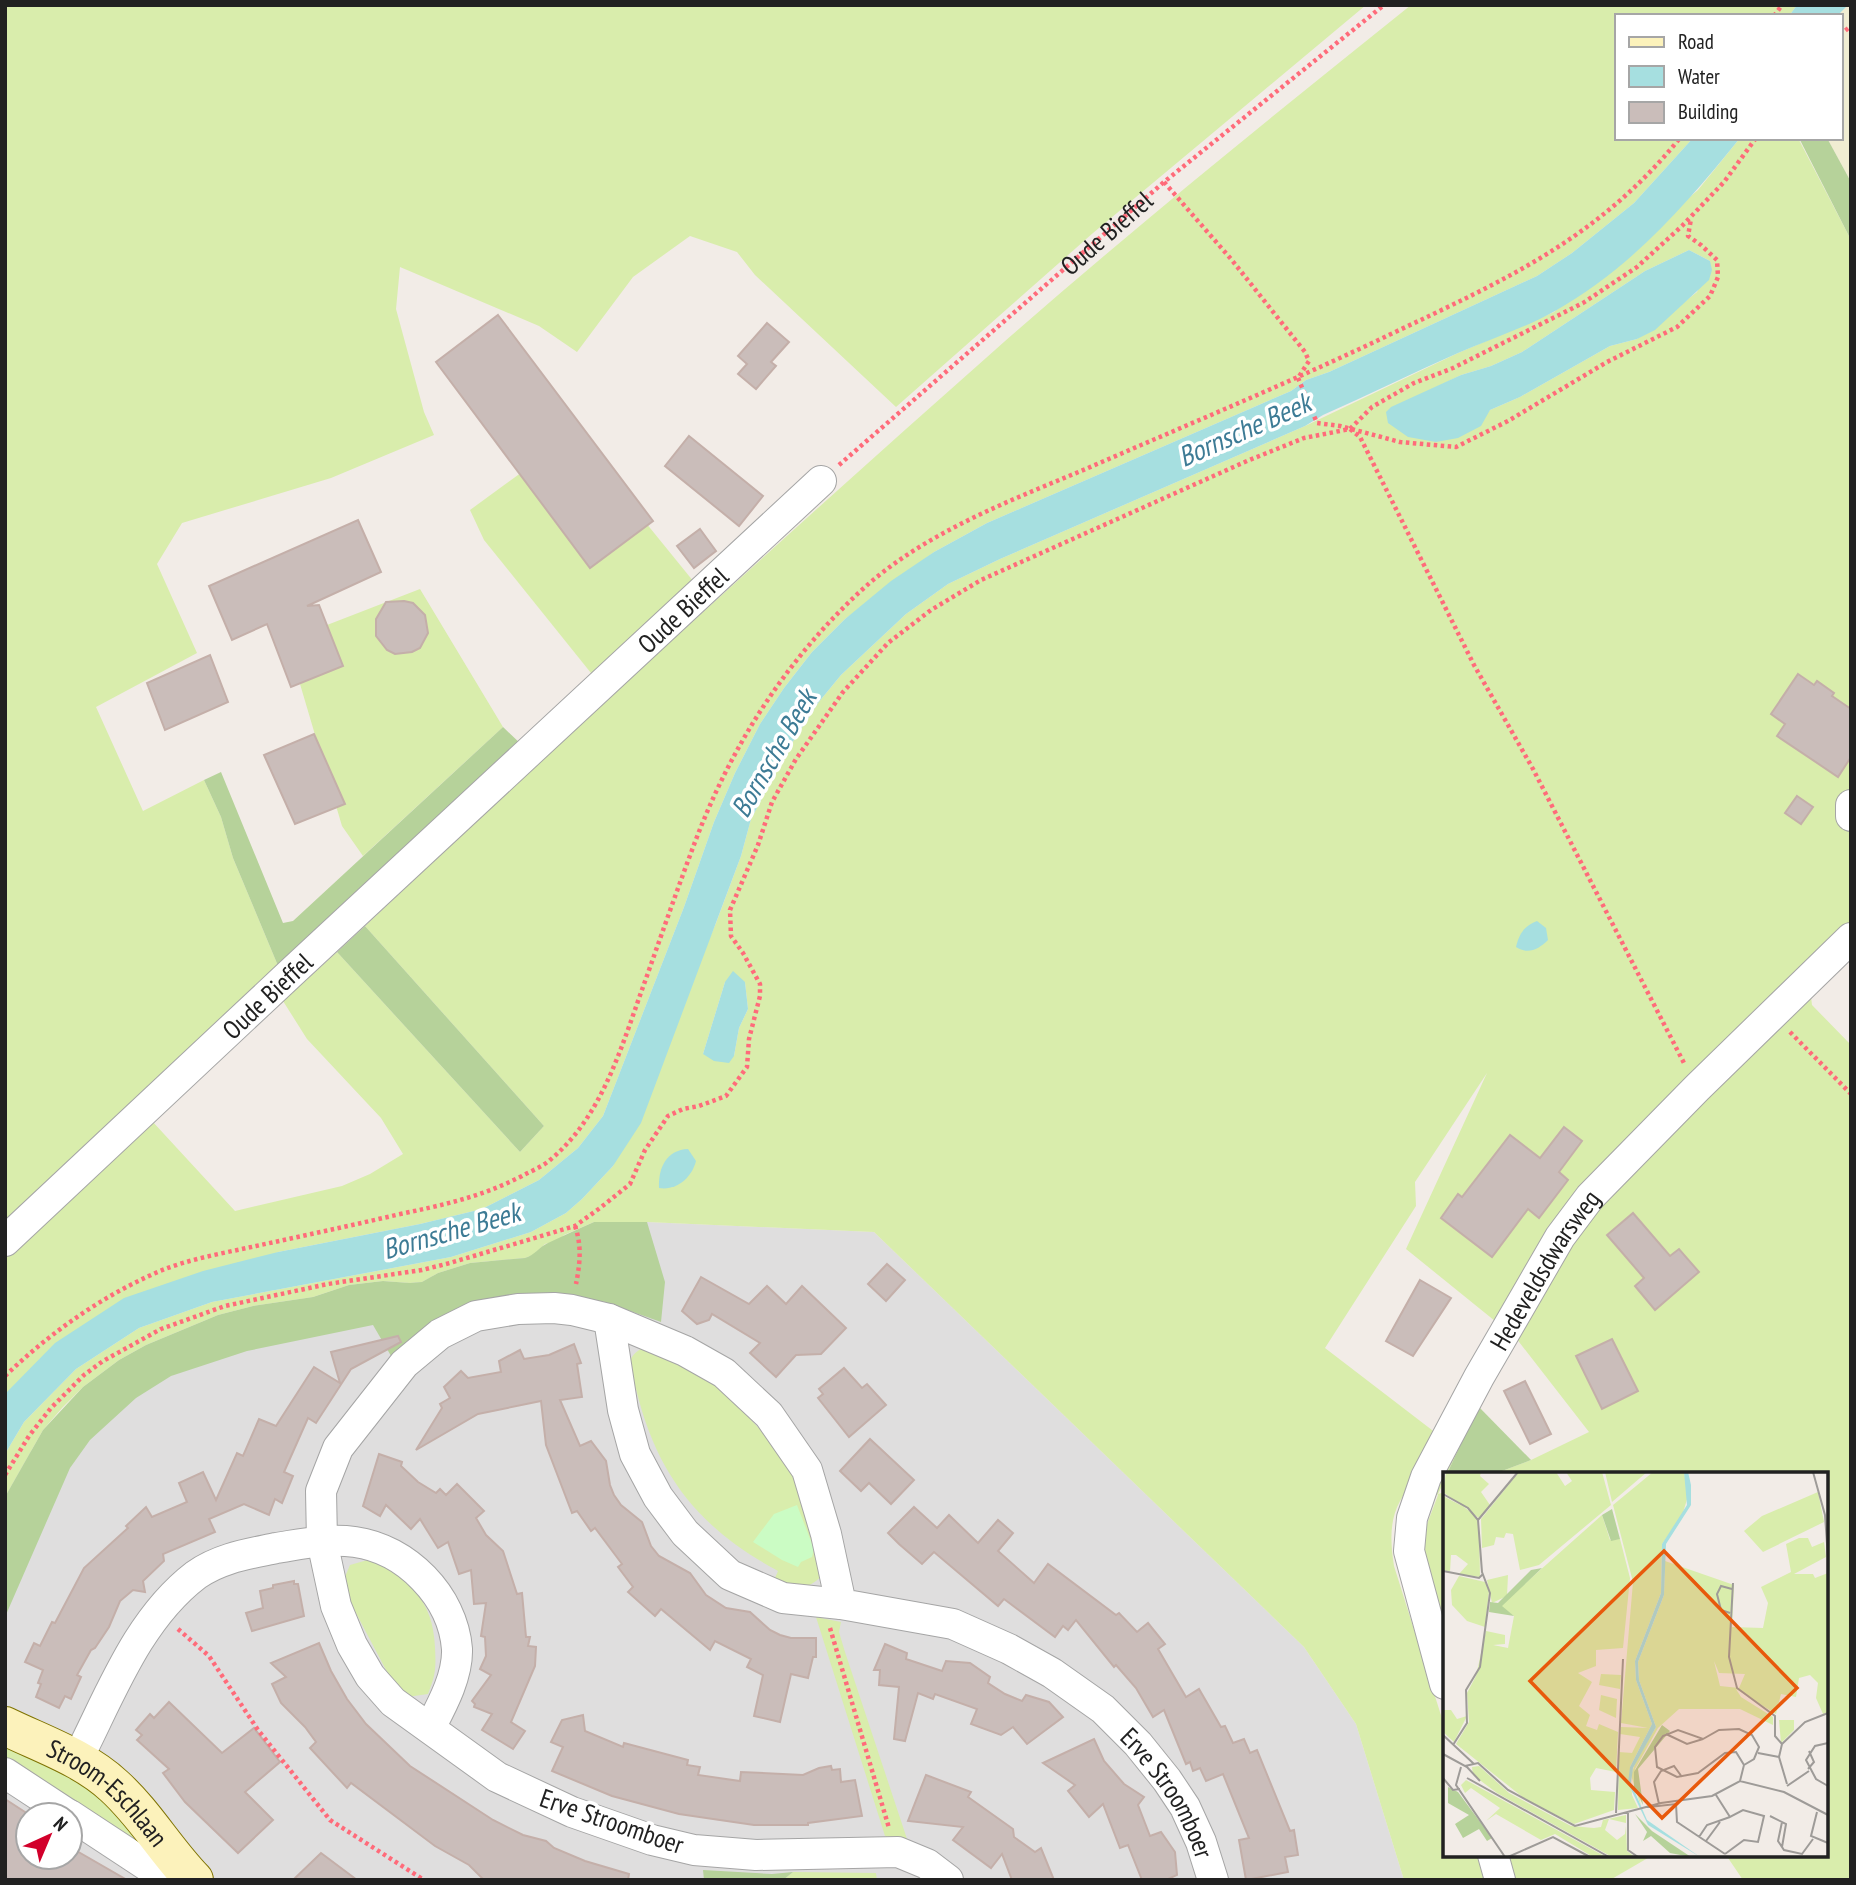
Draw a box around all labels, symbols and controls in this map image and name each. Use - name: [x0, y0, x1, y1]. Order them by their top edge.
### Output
- legend: [1615, 14, 1842, 140]
- text: Road: [1678, 28, 1714, 55]
- text: Water: [1678, 63, 1720, 90]
- text: Building: [1678, 98, 1738, 125]
- street label: Oude Bieffel: [1053, 183, 1159, 282]
- water label: Bornsche Beek: [1172, 382, 1319, 475]
- street label: Oude Bieffel: [630, 560, 735, 660]
- water label: Bornsche Beek: [722, 680, 826, 824]
- street label: Oude Bieffel: [215, 945, 319, 1046]
- street label: Hedeveldsdwarsweg: [1482, 1183, 1606, 1356]
- water label: Bornsche Beek: [378, 1192, 527, 1267]
- inset map: [1443, 1472, 1828, 1857]
- street label: Erve Stroomboer: [1114, 1720, 1221, 1862]
- street label: Stroom-Eschlaan: [42, 1731, 176, 1853]
- street label: Erve Stroomboer: [536, 1781, 688, 1861]
- north arrow: [14, 1801, 84, 1871]
- text: N: [49, 1812, 73, 1836]

